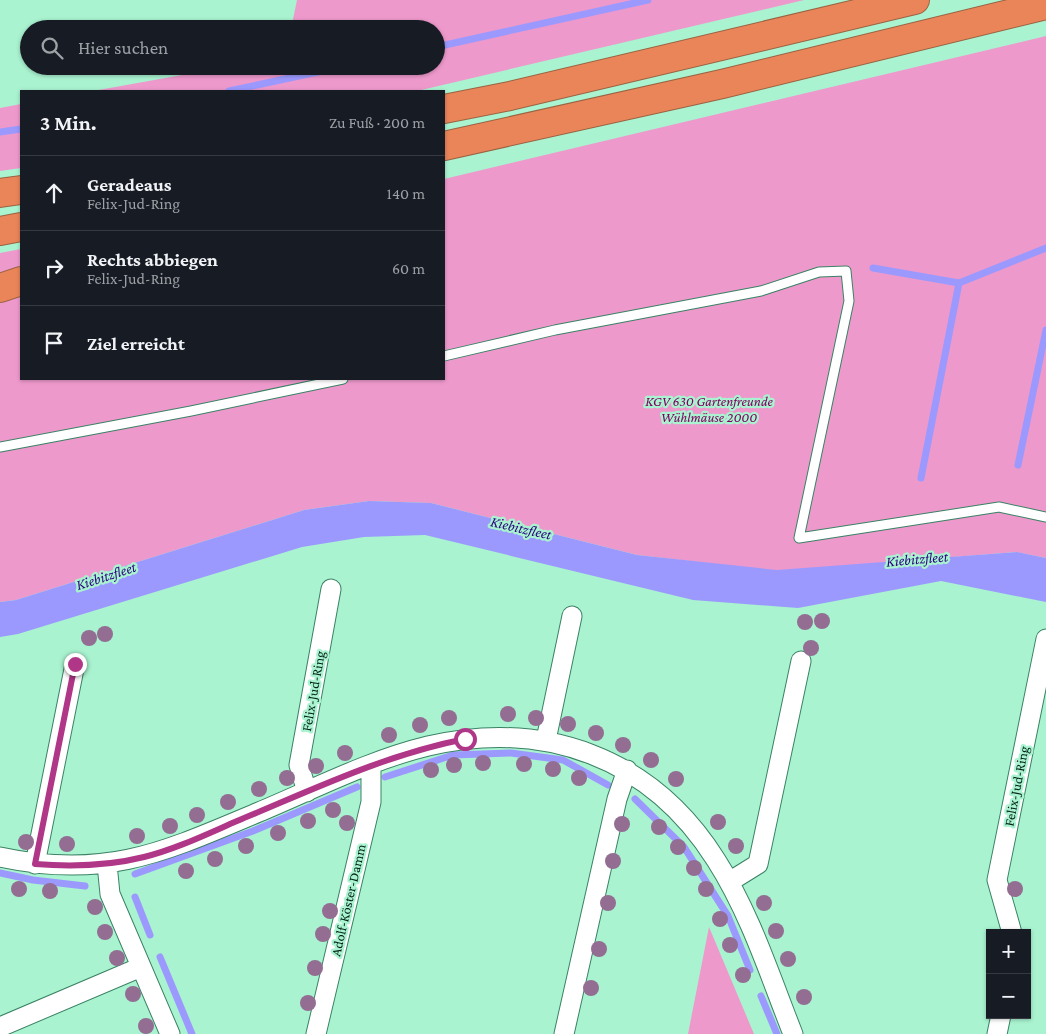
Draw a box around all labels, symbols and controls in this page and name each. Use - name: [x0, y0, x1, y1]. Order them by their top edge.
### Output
- search box: [20, 20, 445, 75]
- icon: search: [38, 34, 66, 62]
- text: Hier suchen: [78, 37, 168, 58]
- text: 3 Min.: [40, 111, 97, 135]
- text: Zu Fuß · 200 m: [329, 114, 425, 131]
- text: Geradeaus: [87, 174, 172, 195]
- icon: ahead: [40, 179, 68, 207]
- text: 140 m: [387, 185, 425, 202]
- text: Felix-Jud-Ring: [87, 195, 180, 212]
- text: Rechts abbiegen: [87, 249, 218, 270]
- icon: right: [40, 254, 68, 282]
- text: 60 m: [392, 260, 425, 277]
- text: Felix-Jud-Ring: [87, 270, 180, 287]
- icon: arrive: [40, 329, 68, 357]
- text: Ziel erreicht: [87, 333, 185, 354]
- park label: KGV 630 Gartenfreunde Wühlmäuse 2000: [645, 393, 773, 425]
- water label: Kiebitzfleet: [489, 513, 554, 544]
- water label: Kiebitzfleet: [885, 548, 949, 571]
- water label: Kiebitzfleet: [74, 559, 139, 594]
- street label: Felix-Jud-Ring: [298, 649, 328, 732]
- route end: [64, 653, 87, 676]
- route start: [454, 728, 477, 751]
- street label: Felix-Jud-Ring: [1000, 744, 1032, 827]
- street label: Adolf-Köster-Damm: [327, 842, 369, 958]
- map controls: [986, 929, 1031, 1019]
- button: +: [986, 929, 1031, 974]
- button: −: [986, 974, 1031, 1019]

